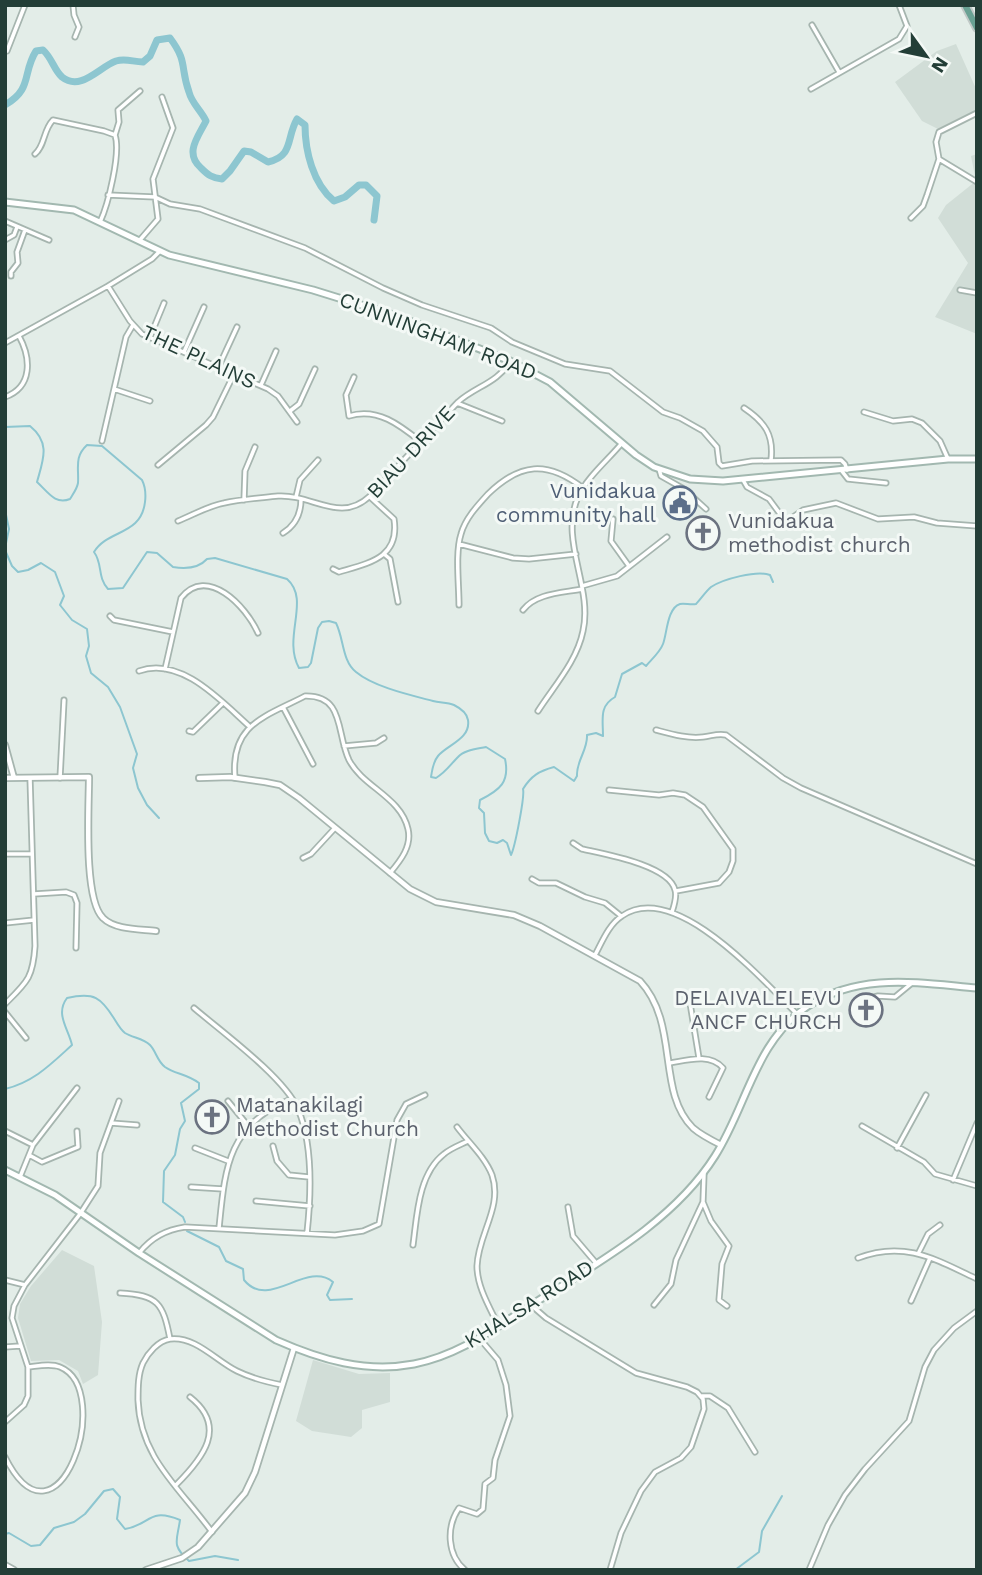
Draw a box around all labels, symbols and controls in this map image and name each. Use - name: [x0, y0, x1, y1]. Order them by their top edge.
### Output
- north arrow: [891, 21, 961, 91]
- text: N: [926, 53, 953, 77]
- street label: CUNNINGHAM ROAD: [336, 286, 540, 385]
- street label: THE PLAINS: [138, 319, 260, 394]
- street label: BIAU DRIVE: [361, 400, 460, 503]
- place label: Vunidakua community hall: [496, 478, 657, 527]
- public building icon: Vunidakua community hall: [661, 484, 699, 522]
- place label: Vunidakua methodist church: [728, 508, 911, 557]
- church icon: Vunidakua methodist church: [684, 514, 722, 552]
- place label: DELAIVALELEVU ANCF CHURCH: [674, 985, 842, 1034]
- church icon: DELAIVALELEVU ANCF CHURCH: [847, 991, 885, 1029]
- place label: Matanakilagi Methodist Church: [236, 1092, 419, 1141]
- church icon: Matanakilagi Methodist Church: [193, 1098, 231, 1136]
- street label: KHALSA ROAD: [460, 1254, 598, 1353]

